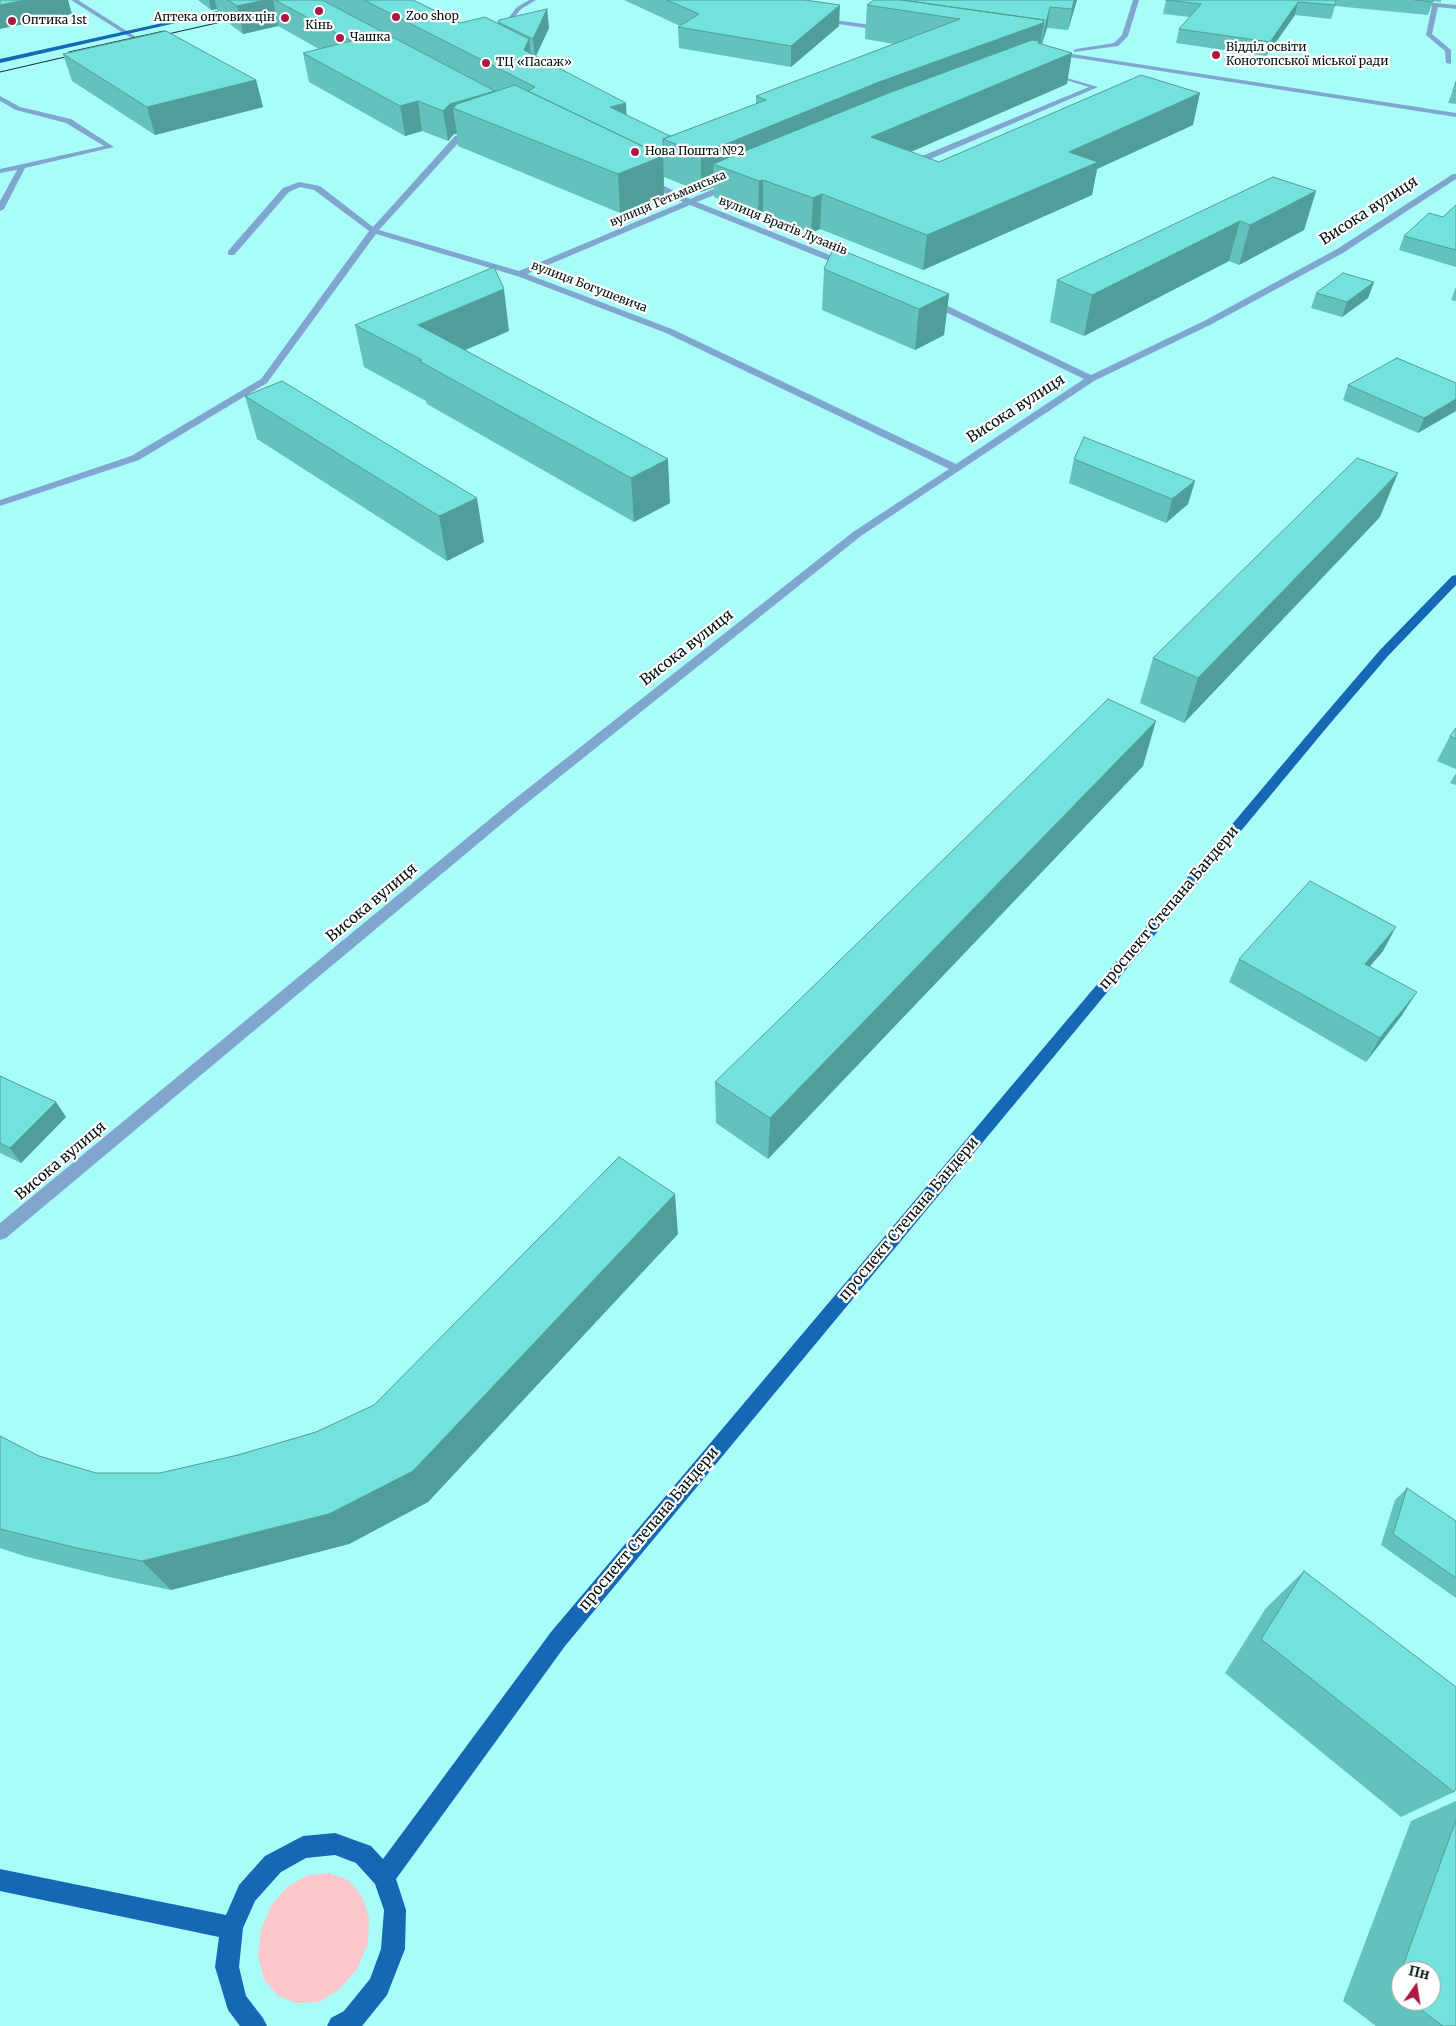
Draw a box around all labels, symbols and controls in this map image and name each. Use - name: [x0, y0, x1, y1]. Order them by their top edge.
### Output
- marker: Кінь: [313, 5, 325, 17]
- place label: Zoo shop: [406, 10, 459, 24]
- place label: Аптека оптових цін: [154, 11, 275, 25]
- marker: Zoo shop: [390, 11, 402, 23]
- marker: Аптека оптових цін: [279, 12, 291, 24]
- place label: Оптика 1st: [22, 14, 87, 28]
- marker: Оптика 1st: [6, 15, 18, 27]
- place label: Кінь: [305, 19, 333, 33]
- place label: Чашка: [350, 31, 390, 45]
- marker: Чашка: [334, 32, 346, 44]
- place label: Відділ освіти Конотопської міської ради: [1226, 41, 1389, 69]
- marker: Відділ освіти Конотопської міської ради: [1210, 49, 1222, 61]
- place label: ТЦ «Пасаж»: [496, 56, 572, 70]
- marker: ТЦ «Пасаж»: [480, 57, 492, 69]
- place label: Нова Пошта №2: [645, 145, 744, 159]
- marker: Нова Пошта №2: [629, 146, 641, 158]
- street label: вулиця Гетьманська: [608, 168, 728, 230]
- street label: Висока вулиця: [1317, 173, 1421, 249]
- street label: вулиця Братів Лузанів: [717, 194, 849, 258]
- street label: вулиця Богушевича: [529, 258, 649, 316]
- street label: Висока вулиця: [964, 371, 1068, 447]
- street label: Висока вулиця: [637, 606, 737, 690]
- street label: проспект Степана Бандери: [1095, 823, 1243, 993]
- street label: Висока вулиця: [323, 860, 421, 946]
- street label: Висока вулиця: [12, 1118, 110, 1204]
- street label: проспект Степана Бандери: [835, 1134, 983, 1304]
- street label: проспект Степана Бандери: [575, 1444, 723, 1614]
- north arrow: [1391, 1961, 1441, 2011]
- text: Пн: [1407, 1961, 1431, 1983]

